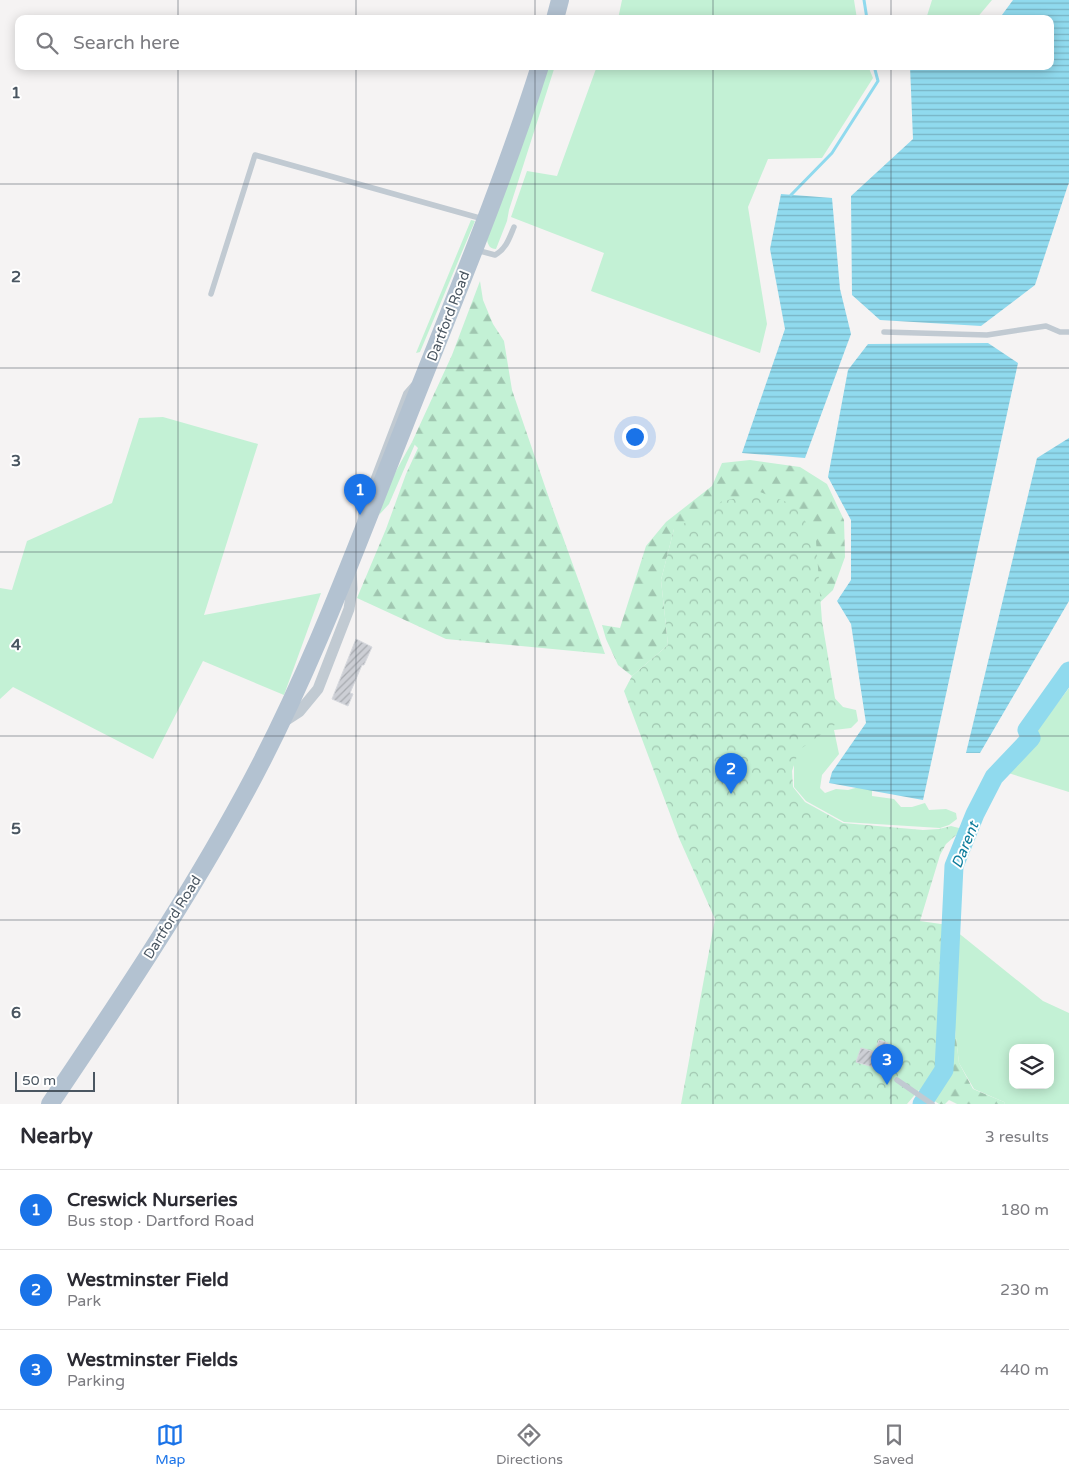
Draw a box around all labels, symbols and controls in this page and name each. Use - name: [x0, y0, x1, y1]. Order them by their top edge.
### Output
- search box: [15, 15, 1054, 70]
- icon: search: [33, 29, 61, 57]
- text: Search here: [73, 32, 180, 54]
- text: 1: [11, 83, 21, 103]
- text: 2: [11, 267, 21, 287]
- street label: Dartford Road: [423, 269, 473, 364]
- your location: [622, 424, 648, 450]
- text: 3: [11, 451, 21, 471]
- pin: 1: [344, 474, 376, 515]
- text: 4: [11, 635, 21, 655]
- pin: 2: [715, 753, 747, 794]
- water label: Darent: [948, 817, 983, 871]
- text: 5: [11, 819, 21, 839]
- street label: Dartford Road: [140, 872, 205, 962]
- text: 6: [11, 1003, 21, 1023]
- pin: 3: [871, 1044, 903, 1085]
- map controls: [1009, 1044, 1054, 1089]
- button: layers: [1009, 1044, 1054, 1089]
- scale bar: [15, 1069, 95, 1092]
- text: 50 m: [22, 1072, 56, 1089]
- text: Nearby: [20, 1124, 93, 1149]
- text: 3 results: [985, 1127, 1049, 1147]
- text: Creswick Nurseries: [67, 1189, 238, 1211]
- text: 1: [31, 1200, 41, 1220]
- text: 180 m: [1000, 1200, 1049, 1220]
- text: Bus stop · Dartford Road: [67, 1211, 254, 1231]
- text: Westminster Field: [67, 1269, 229, 1291]
- text: 2: [31, 1280, 41, 1300]
- text: 230 m: [1000, 1280, 1049, 1300]
- text: Park: [67, 1291, 101, 1311]
- text: Westminster Fields: [67, 1349, 238, 1371]
- text: 3: [31, 1360, 41, 1380]
- text: 440 m: [1000, 1360, 1049, 1380]
- text: Parking: [67, 1371, 125, 1391]
- tab: Map: [155, 1421, 185, 1468]
- tab: Directions: [496, 1421, 563, 1468]
- tab: Saved: [873, 1421, 914, 1468]

